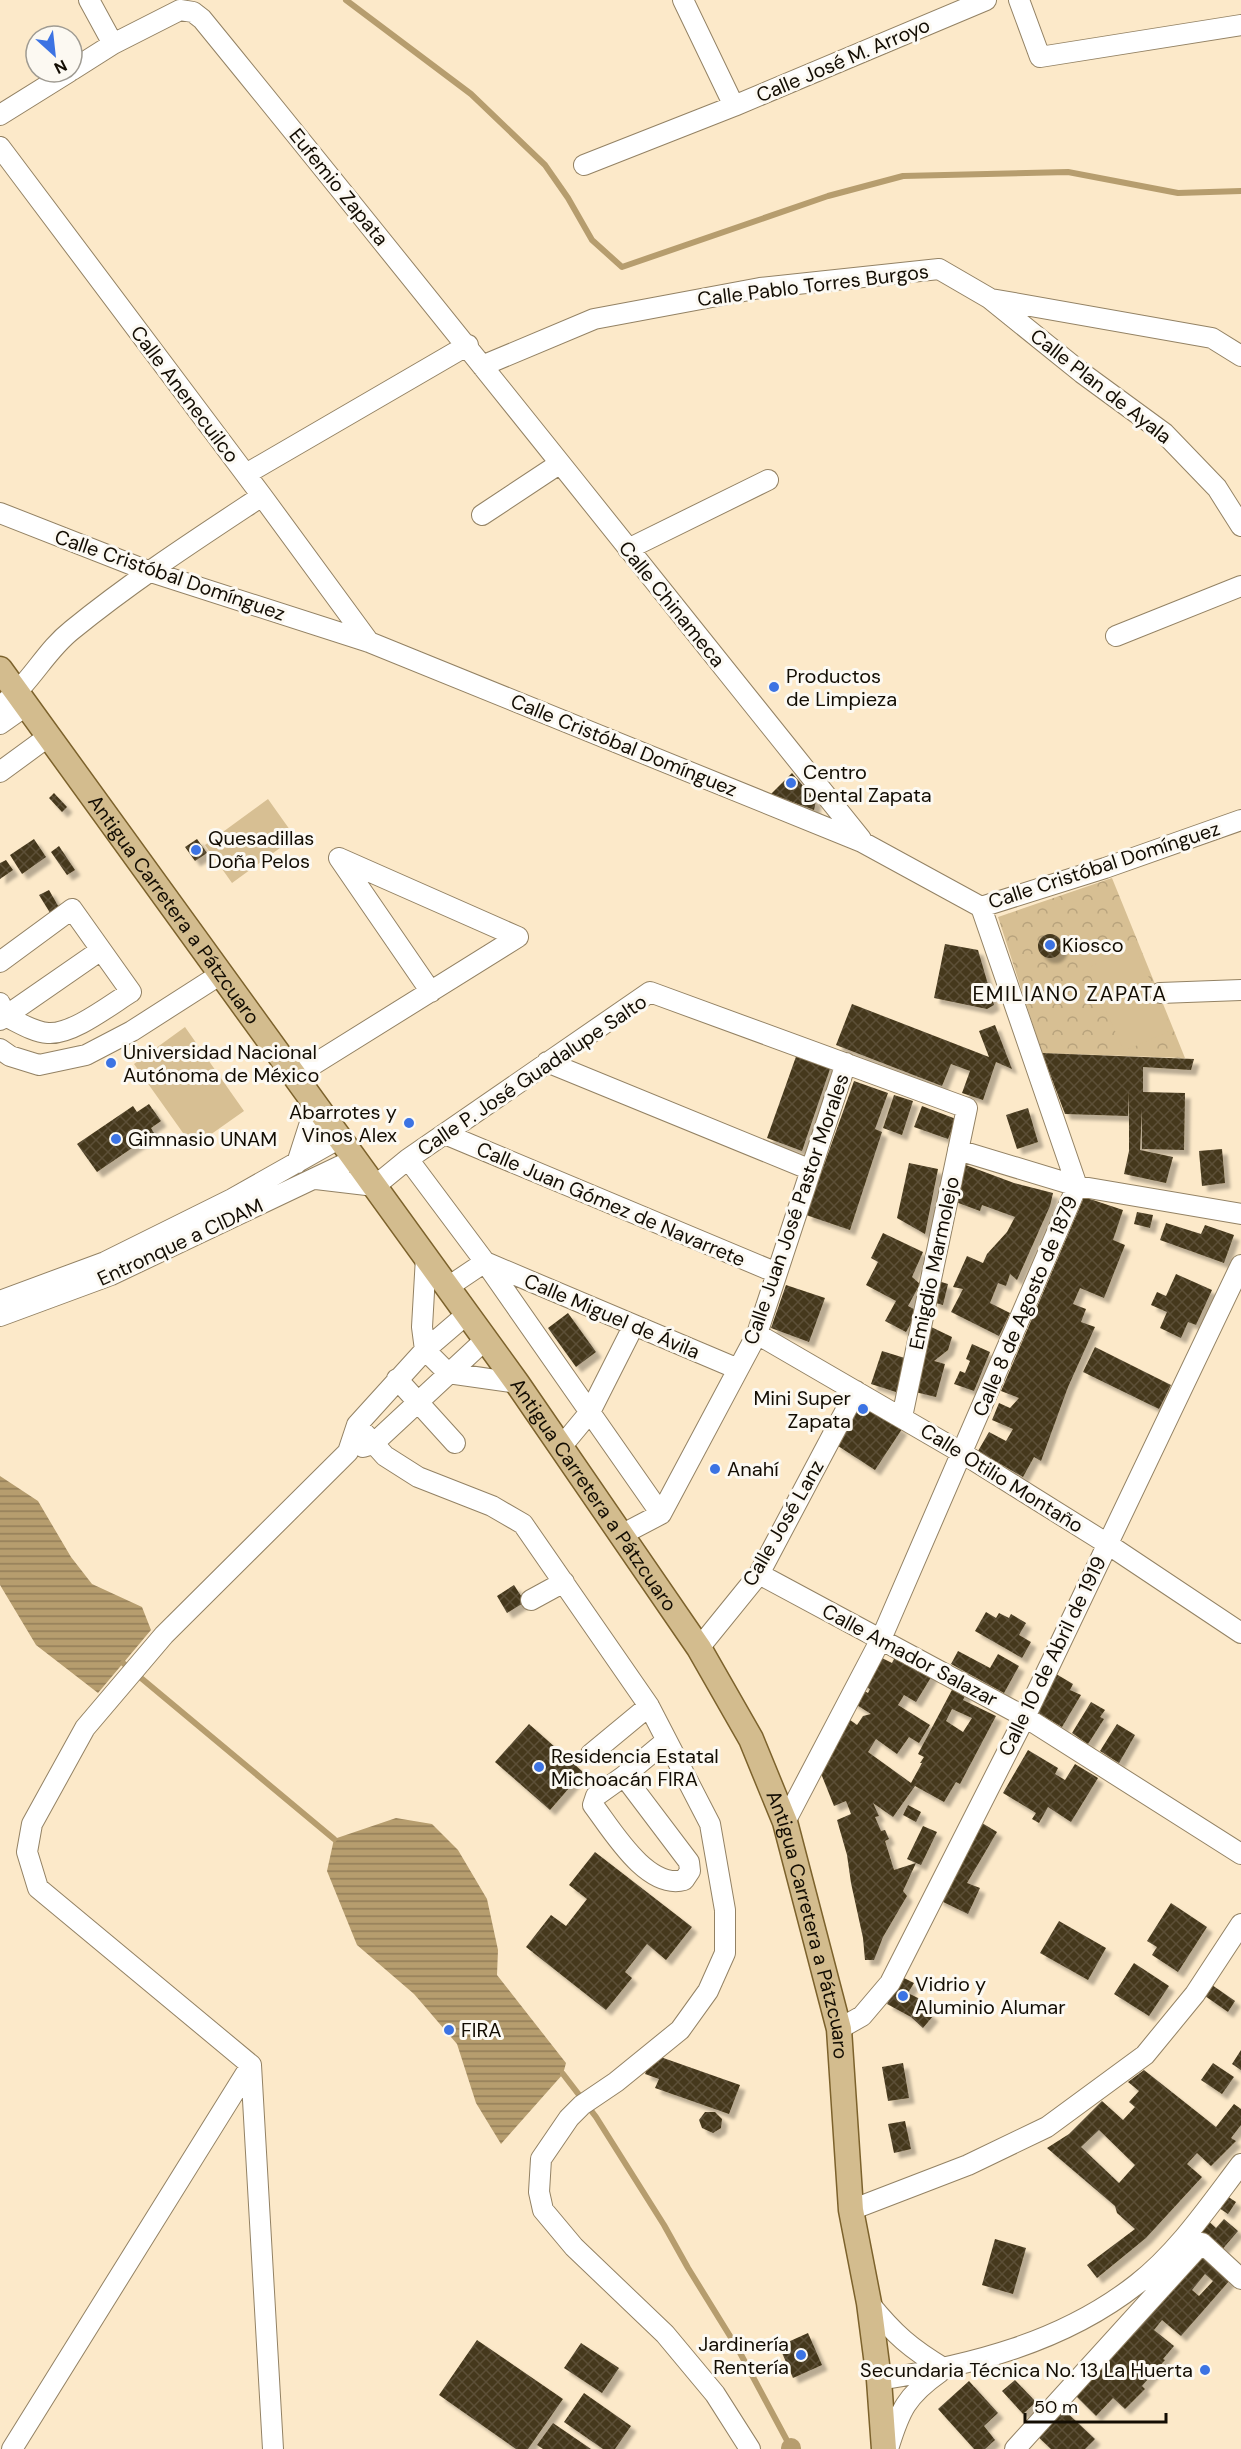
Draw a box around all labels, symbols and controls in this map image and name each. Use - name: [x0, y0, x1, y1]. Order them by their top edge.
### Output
- street label: Calle José M. Arroyo: [752, 12, 934, 108]
- north arrow: [24, 24, 84, 84]
- text: N: [51, 55, 71, 79]
- street label: Eufemio Zapata: [284, 123, 394, 251]
- street label: Calle Pablo Torres Burgos: [696, 258, 930, 312]
- street label: Calle Anenecuilco: [125, 320, 245, 468]
- street label: Calle Plan de Ayala: [1025, 323, 1177, 449]
- street label: Calle Cristóbal Domínguez: [51, 523, 289, 627]
- street label: Calle Chinameca: [613, 535, 731, 673]
- place label: Productos de Limpieza: [786, 663, 897, 712]
- marker: Productos de Limpieza: [767, 680, 781, 694]
- street label: Calle Cristóbal Domínguez: [507, 688, 741, 802]
- place label: Centro Dental Zapata: [803, 759, 932, 808]
- marker: Centro Dental Zapata: [784, 776, 798, 790]
- street label: Antigua Carretera a Pátzcuaro: [82, 790, 266, 1029]
- street label: Calle Cristóbal Domínguez: [985, 815, 1223, 915]
- place label: Quesadillas Doña Pelos: [208, 825, 314, 874]
- marker: Quesadillas Doña Pelos: [189, 843, 203, 857]
- place label: Kiosco: [1062, 932, 1124, 958]
- marker: Kiosco: [1043, 938, 1057, 952]
- district label: EMILIANO ZAPATA: [972, 980, 1168, 1008]
- street label: Calle P. José Guadalupe Salto: [412, 988, 652, 1162]
- place label: Universidad Nacional Autónoma de México: [123, 1039, 319, 1088]
- marker: Universidad Nacional Autónoma de México: [104, 1056, 118, 1070]
- street label: Calle Juan José Pastor Morales: [737, 1070, 855, 1348]
- place label: Abarrotes y Vinos Alex: [289, 1099, 397, 1148]
- marker: Abarrotes y Vinos Alex: [402, 1116, 416, 1130]
- place label: Gimnasio UNAM: [128, 1126, 277, 1152]
- marker: Gimnasio UNAM: [109, 1132, 123, 1146]
- street label: Calle Juan Gómez de Navarrete: [473, 1135, 749, 1273]
- street label: Emigdio Marmolejo: [903, 1174, 965, 1352]
- street label: Entronque a CIDAM: [93, 1192, 267, 1292]
- street label: Calle 8 de Agosto de 1879: [967, 1192, 1083, 1420]
- street label: Calle Miguel de Ávila: [520, 1267, 704, 1365]
- street label: Antigua Carretera a Pátzcuaro: [505, 1373, 683, 1616]
- place label: Mini Super Zapata: [753, 1385, 851, 1434]
- marker: Mini Super Zapata: [856, 1402, 870, 1416]
- street label: Calle Otilio Montaño: [916, 1417, 1088, 1539]
- street label: Calle José Lanz: [736, 1455, 830, 1591]
- place label: Anahí: [727, 1456, 779, 1482]
- marker: Anahí: [708, 1462, 722, 1476]
- street label: Calle 10 de Abril de 1919: [992, 1552, 1112, 1760]
- street label: Calle Amador Salazar: [818, 1598, 1002, 1712]
- place label: Residencia Estatal Michoacán FIRA: [551, 1743, 719, 1792]
- marker: Residencia Estatal Michoacán FIRA: [532, 1760, 546, 1774]
- street label: Antigua Carretera a Pátzcuaro: [760, 1786, 854, 2060]
- place label: Vidrio y Aluminio Alumar: [915, 1971, 1066, 2020]
- marker: Vidrio y Aluminio Alumar: [896, 1989, 910, 2003]
- place label: FIRA: [461, 2017, 502, 2043]
- marker: FIRA: [442, 2023, 456, 2037]
- place label: Jardinería Rentería: [698, 2331, 789, 2380]
- marker: Jardinería Rentería: [794, 2348, 808, 2362]
- place label: Secundaria Técnica No. 13 La Huerta: [860, 2357, 1193, 2383]
- marker: Secundaria Técnica No. 13 La Huerta: [1198, 2363, 1212, 2377]
- scale bar: [1025, 2386, 1166, 2424]
- text: 50 m: [1034, 2395, 1078, 2419]

